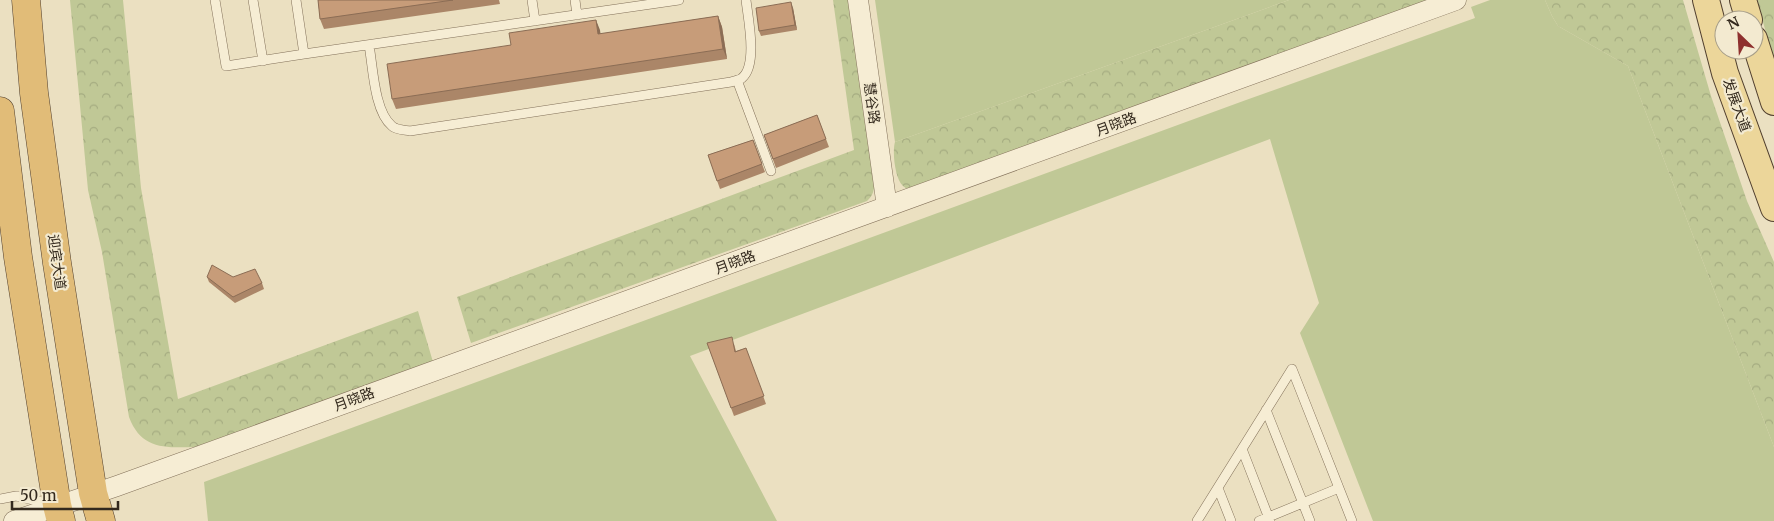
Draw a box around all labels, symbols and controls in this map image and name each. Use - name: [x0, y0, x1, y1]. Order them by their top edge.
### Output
- north arrow: [1714, 10, 1764, 60]
- text: N: [1725, 13, 1742, 34]
- street label: 发展大道: [1719, 76, 1755, 134]
- street label: 慧谷路: [860, 81, 884, 125]
- street label: 月晓路: [1093, 108, 1139, 140]
- street label: 迎宾大道: [44, 233, 70, 291]
- street label: 月晓路: [712, 246, 758, 278]
- street label: 月晓路: [331, 383, 377, 415]
- scale bar: [12, 478, 119, 510]
- text: 50 m: [20, 486, 57, 505]

